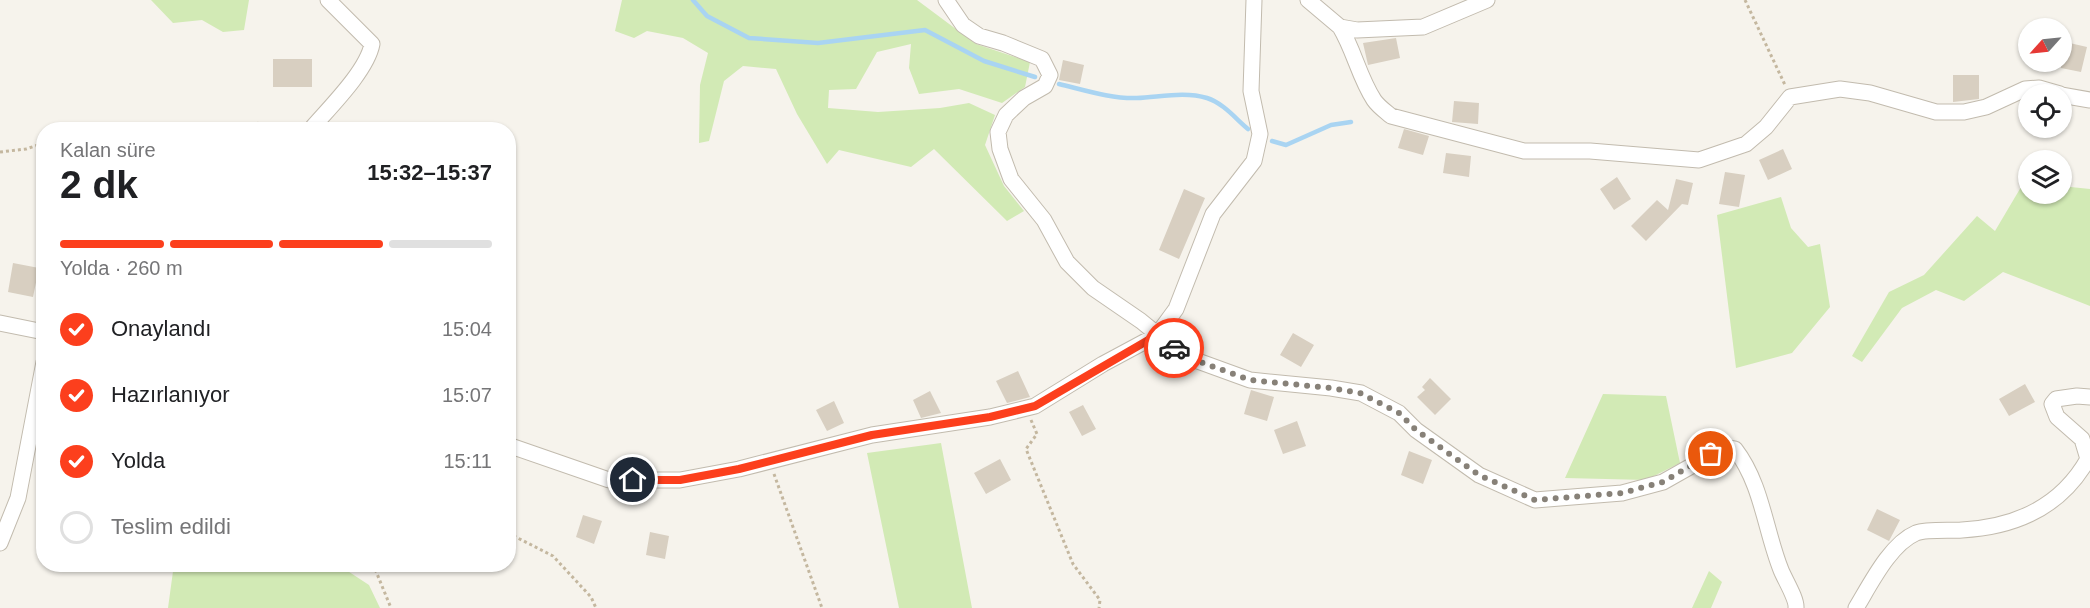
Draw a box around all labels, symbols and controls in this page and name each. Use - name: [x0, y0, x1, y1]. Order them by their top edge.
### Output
- north arrow: [2018, 18, 2072, 72]
- map controls: [2018, 18, 2072, 204]
- button: locate: [2018, 84, 2072, 138]
- text: Kalan süre: [60, 139, 156, 161]
- button: layers: [2018, 150, 2072, 204]
- text: 15:32–15:37: [367, 160, 492, 185]
- text: 2 dk: [60, 163, 138, 206]
- text: Yolda · 260 m: [60, 257, 183, 279]
- icon: check: [60, 313, 93, 346]
- text: Onaylandı: [111, 316, 211, 341]
- text: 15:04: [442, 318, 492, 340]
- courier: [1144, 318, 1204, 378]
- icon: car: [1158, 332, 1191, 365]
- icon: check: [60, 379, 93, 412]
- text: Hazırlanıyor: [111, 382, 230, 407]
- text: 15:07: [442, 384, 492, 406]
- pin: [1685, 428, 1736, 479]
- icon: bag: [1694, 437, 1727, 470]
- icon: check: [60, 445, 93, 478]
- text: Yolda: [111, 448, 165, 473]
- text: 15:11: [443, 450, 492, 472]
- pin: [607, 454, 658, 505]
- icon: home: [616, 463, 649, 496]
- text: Teslim edildi: [111, 514, 231, 539]

